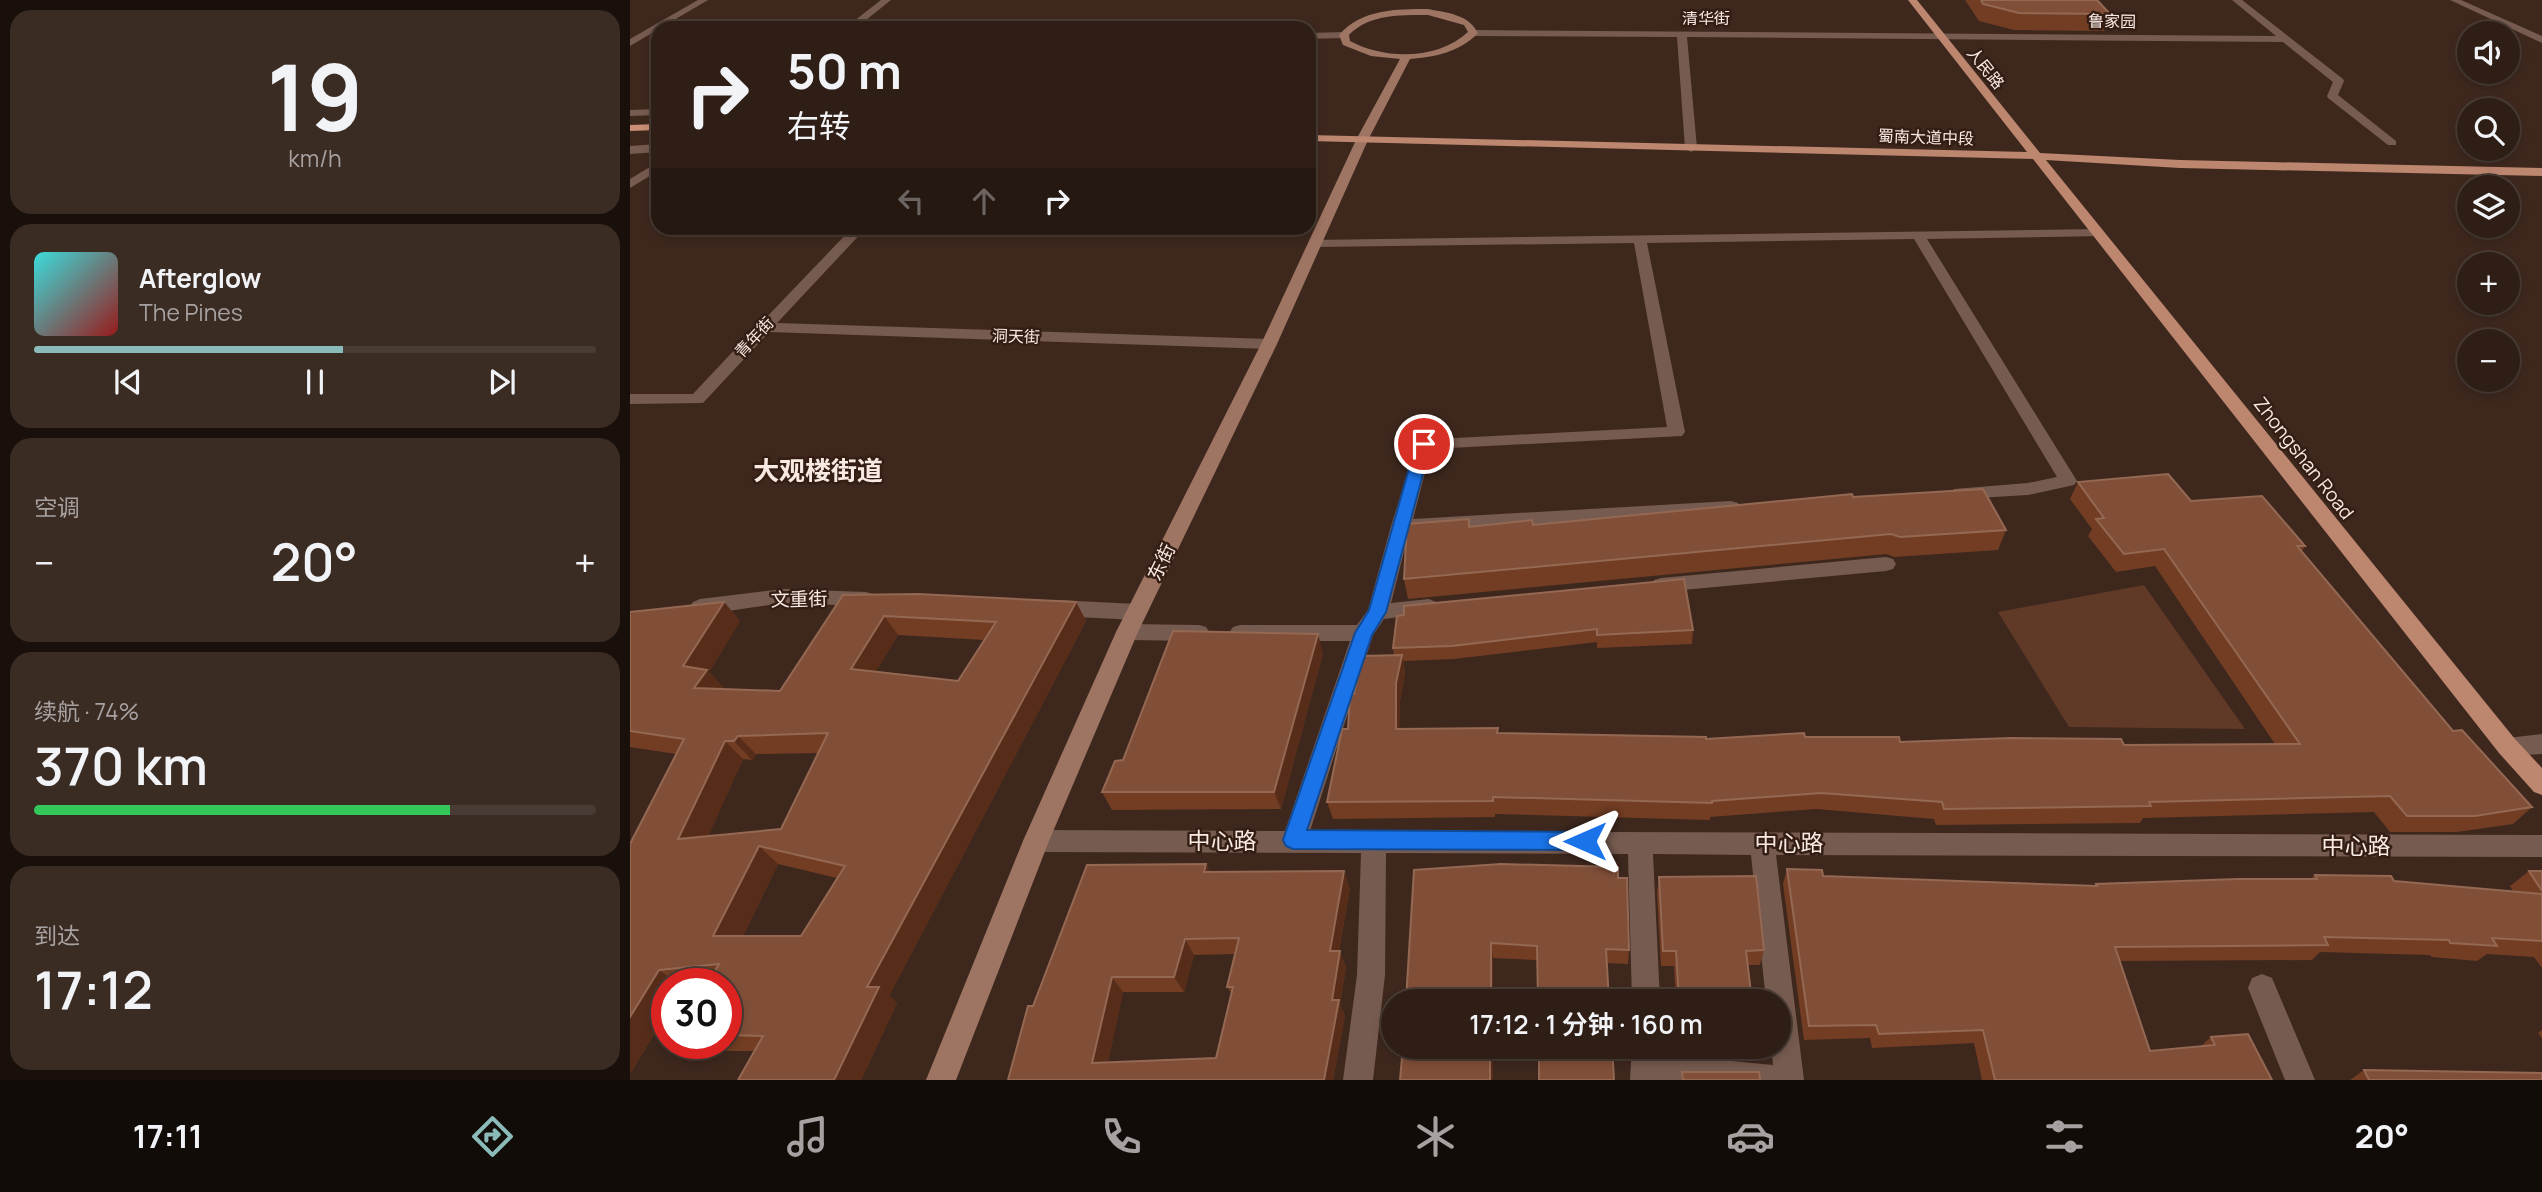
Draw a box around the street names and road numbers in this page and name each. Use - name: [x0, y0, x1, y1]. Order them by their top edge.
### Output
- street label: 清华街: [1682, 7, 1730, 29]
- street label: 鲁家园: [2088, 10, 2136, 32]
- street label: 人民路: [1962, 42, 2010, 94]
- street label: 蜀南大道中段: [1878, 124, 1974, 150]
- street label: 青年街: [730, 312, 778, 362]
- street label: 洞天街: [992, 324, 1040, 348]
- street label: Zhongshan Road: [2248, 391, 2360, 525]
- street label: 东街: [1141, 539, 1181, 585]
- street label: 文重街: [770, 586, 828, 612]
- street label: 中心路: [1188, 824, 1257, 856]
- street label: 中心路: [1755, 826, 1824, 858]
- street label: 中心路: [2322, 829, 2391, 861]

